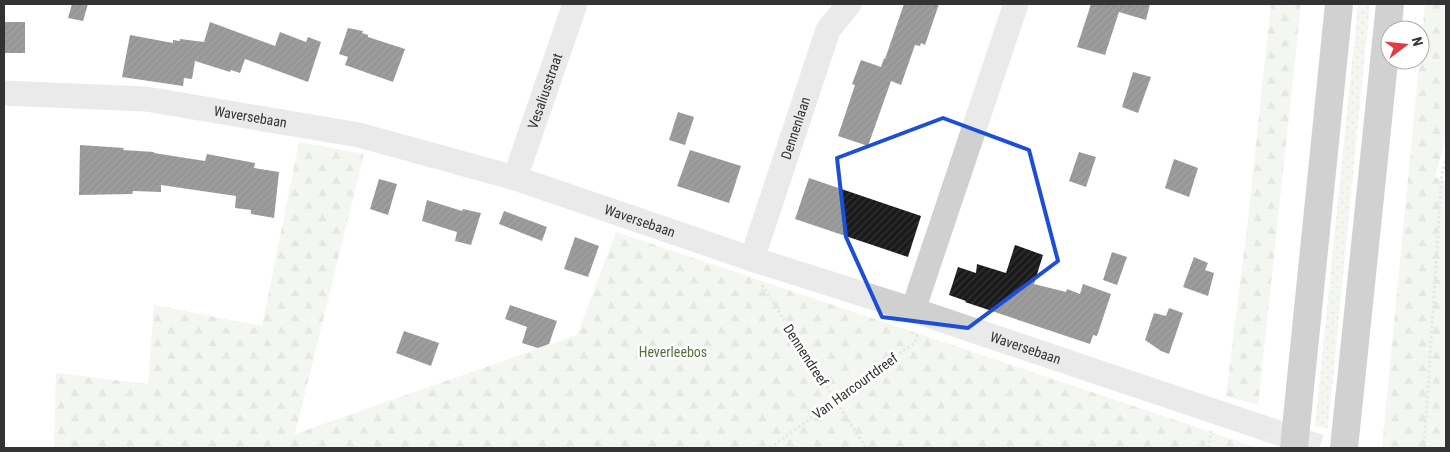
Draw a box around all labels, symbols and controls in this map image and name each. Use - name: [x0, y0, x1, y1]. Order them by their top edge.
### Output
- north arrow: [1380, 20, 1430, 70]
- text: N: [1409, 35, 1426, 48]
- street label: Vesaliusstraat: [525, 51, 565, 131]
- street label: Dennenlaan: [778, 95, 813, 161]
- street label: Waversebaan: [213, 103, 288, 131]
- street label: Waversebaan: [602, 201, 677, 240]
- street label: Dennendreef: [780, 321, 832, 389]
- street label: Waversebaan: [988, 328, 1063, 367]
- park label: Heverleebos: [639, 344, 707, 360]
- street label: Van Harcourtdreef: [809, 349, 901, 422]

